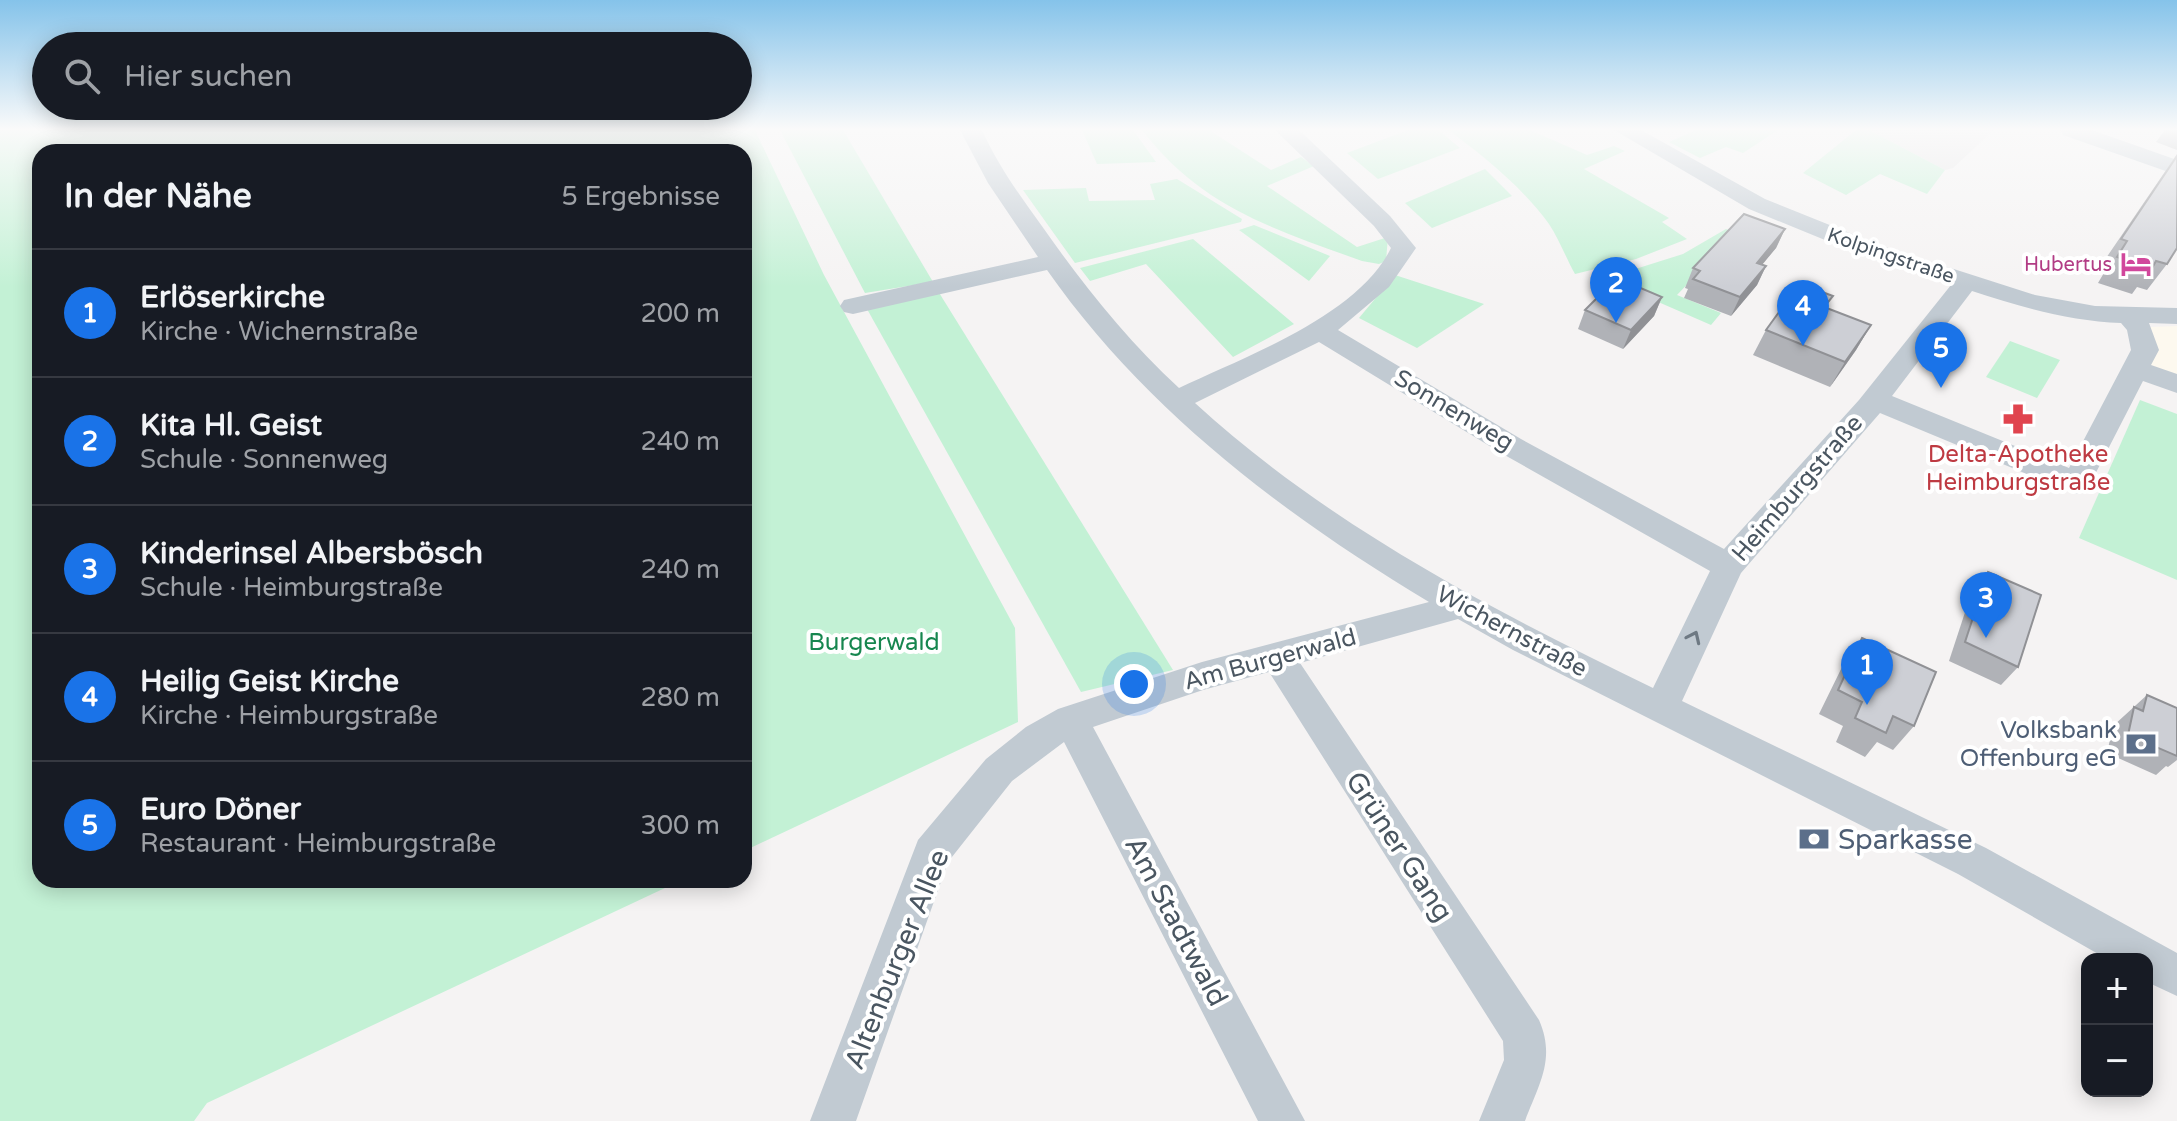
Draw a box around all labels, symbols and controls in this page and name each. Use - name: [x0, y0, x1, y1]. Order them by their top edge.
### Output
- search box: [32, 32, 752, 120]
- icon: search: [60, 54, 104, 98]
- text: Hier suchen: [124, 58, 292, 95]
- text: In der Nähe: [64, 176, 252, 217]
- text: 5 Ergebnisse: [561, 181, 720, 212]
- street label: Kolpingstraße: [1824, 223, 1957, 289]
- hotel icon: Hubertus: [2119, 247, 2153, 281]
- place label: Hubertus: [2024, 253, 2112, 277]
- pin: 2: [1590, 257, 1642, 323]
- text: Erlöserkirche: [140, 279, 325, 316]
- pin: 4: [1777, 280, 1829, 346]
- text: 1: [82, 298, 98, 329]
- text: 200 m: [640, 298, 720, 329]
- text: Kirche · Wichernstraße: [140, 316, 418, 347]
- pin: 5: [1915, 322, 1967, 388]
- street label: Sonnenweg: [1389, 363, 1519, 457]
- pharmacy icon: Delta-Apotheke Heimburgstraße: [2001, 402, 2035, 436]
- text: Kita Hl. Geist: [140, 407, 322, 444]
- street label: Heimburgstraße: [1726, 409, 1869, 567]
- text: 2: [82, 426, 98, 457]
- text: 240 m: [640, 426, 720, 457]
- place label: Delta-Apotheke Heimburgstraße: [1926, 440, 2110, 497]
- text: Schule · Sonnenweg: [140, 444, 388, 475]
- text: Kinderinsel Albersbösch: [140, 535, 483, 572]
- text: 3: [82, 554, 98, 585]
- text: 240 m: [640, 554, 720, 585]
- text: Schule · Heimburgstraße: [140, 572, 443, 603]
- pin: 3: [1960, 572, 2012, 638]
- street label: Wichernstraße: [1432, 580, 1592, 683]
- street label: Am Burgerwald: [1181, 623, 1360, 696]
- park label: Burgerwald: [808, 628, 940, 657]
- one-way arrow: [1685, 631, 1701, 646]
- pin: 1: [1841, 639, 1893, 705]
- text: Heilig Geist Kirche: [140, 663, 399, 700]
- your location: [1114, 664, 1154, 704]
- text: 4: [82, 682, 98, 713]
- text: 280 m: [640, 682, 720, 713]
- text: Kirche · Heimburgstraße: [140, 700, 438, 731]
- place label: Volksbank Offenburg eG: [1960, 716, 2117, 773]
- bank icon: Volksbank Offenburg eG: [2124, 727, 2158, 761]
- street label: Grüner Gang: [1338, 765, 1460, 928]
- text: Euro Döner: [140, 791, 301, 828]
- text: 5: [82, 810, 98, 841]
- text: 300 m: [640, 810, 720, 841]
- bank icon: Sparkasse: [1797, 822, 1831, 856]
- place label: Sparkasse: [1838, 823, 1973, 857]
- text: Restaurant · Heimburgstraße: [140, 828, 496, 859]
- street label: Am Stadtwald: [1117, 831, 1235, 1012]
- street label: Altenburger Allee: [837, 845, 957, 1074]
- map controls: [2081, 953, 2153, 1097]
- button: +: [2081, 953, 2153, 1025]
- button: −: [2081, 1025, 2153, 1097]

